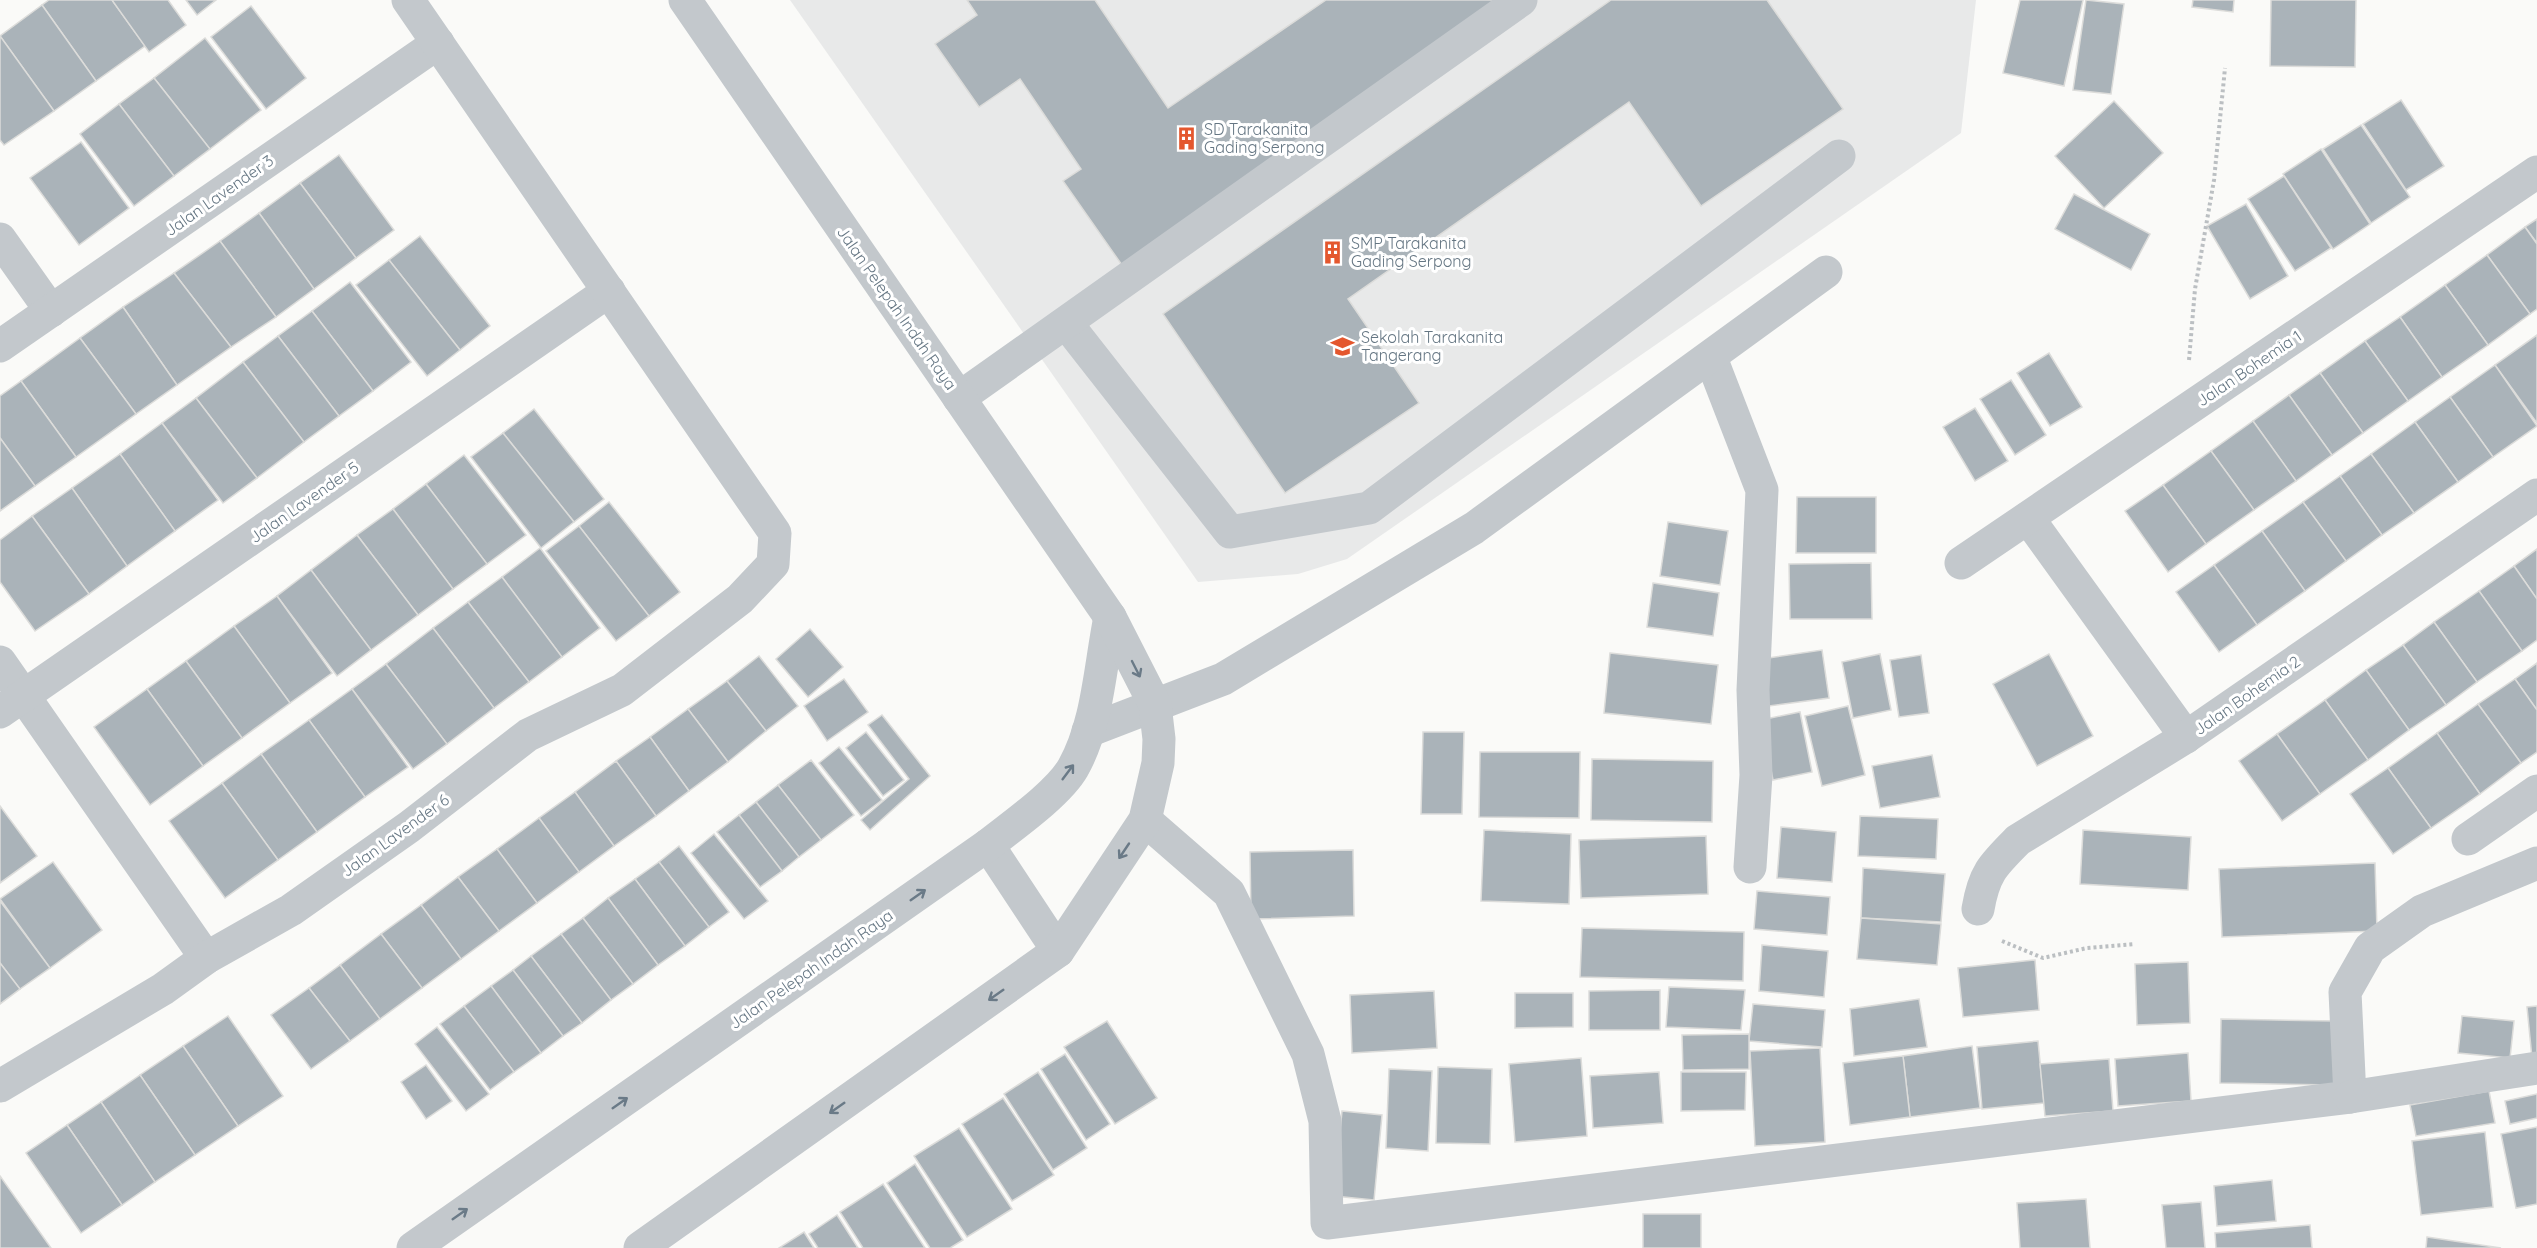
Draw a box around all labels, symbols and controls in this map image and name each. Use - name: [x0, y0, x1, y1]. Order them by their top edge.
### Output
- place label: SD Tarakanita Gading Serpong: [1204, 119, 1325, 157]
- building icon: SD Tarakanita Gading Serpong: [1173, 125, 1199, 151]
- street label: Jalan Lavender 3: [161, 150, 277, 240]
- street label: Jalan Pelepah Indah Raya: [833, 222, 961, 394]
- place label: SMP Tarakanita Gading Serpong: [1351, 233, 1472, 271]
- building icon: SMP Tarakanita Gading Serpong: [1320, 239, 1346, 265]
- street label: Jalan Bohemia 1: [2193, 326, 2305, 410]
- place label: Sekolah Tarakanita Tangerang: [1361, 327, 1503, 365]
- school or university icon: Sekolah Tarakanita Tangerang: [1330, 333, 1356, 359]
- street label: Jalan Lavender 5: [246, 457, 362, 547]
- street label: Jalan Bohemia 2: [2190, 651, 2304, 739]
- one-way arrow: [1130, 660, 1142, 677]
- one-way arrow: [1062, 764, 1075, 780]
- street label: Jalan Lavender 6: [337, 789, 453, 881]
- one-way arrow: [1118, 843, 1130, 859]
- one-way arrow: [909, 888, 925, 901]
- street label: Jalan Pelepah Indah Raya: [725, 905, 897, 1033]
- one-way arrow: [989, 989, 1005, 1001]
- one-way arrow: [612, 1097, 628, 1109]
- one-way arrow: [830, 1102, 846, 1114]
- one-way arrow: [452, 1208, 468, 1220]

